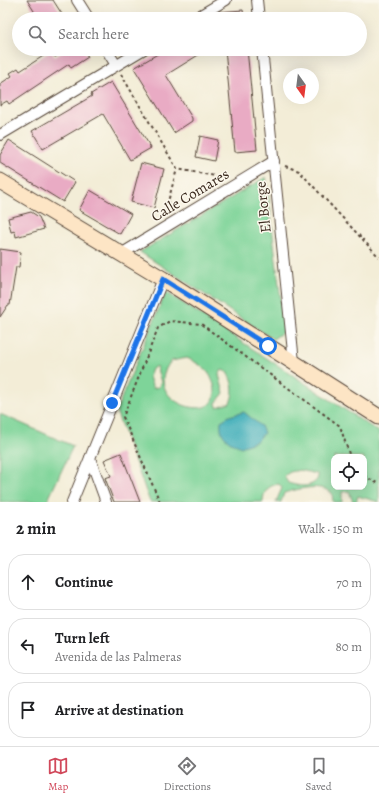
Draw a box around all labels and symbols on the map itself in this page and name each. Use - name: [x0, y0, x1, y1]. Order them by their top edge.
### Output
- north arrow: [283, 68, 319, 104]
- street label: Calle Comares: [147, 164, 233, 226]
- street label: El Borge: [250, 180, 276, 234]
- route start: [259, 337, 277, 355]
- route end: [103, 394, 121, 412]

